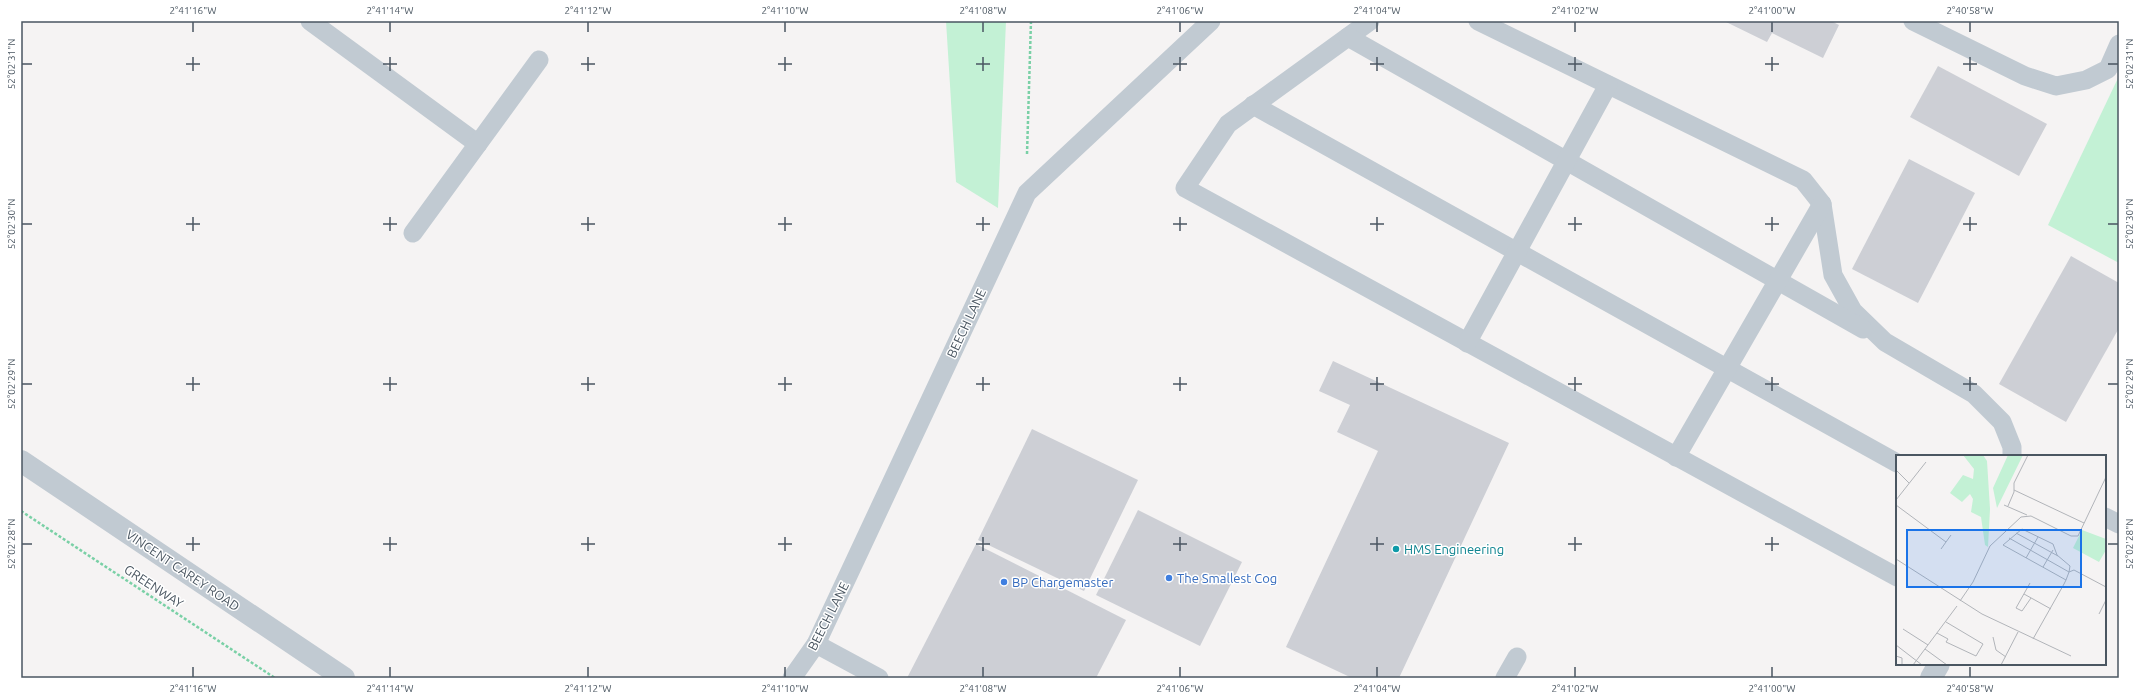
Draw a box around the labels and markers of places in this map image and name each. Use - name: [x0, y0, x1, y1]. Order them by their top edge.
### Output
- place label: HMS Engineering: [1404, 542, 1504, 556]
- marker: HMS Engineering: [1391, 544, 1401, 554]
- place label: The Smallest Cog: [1177, 571, 1277, 585]
- marker: The Smallest Cog: [1164, 573, 1174, 583]
- place label: BP Chargemaster: [1012, 575, 1113, 589]
- marker: BP Chargemaster: [999, 577, 1009, 587]

